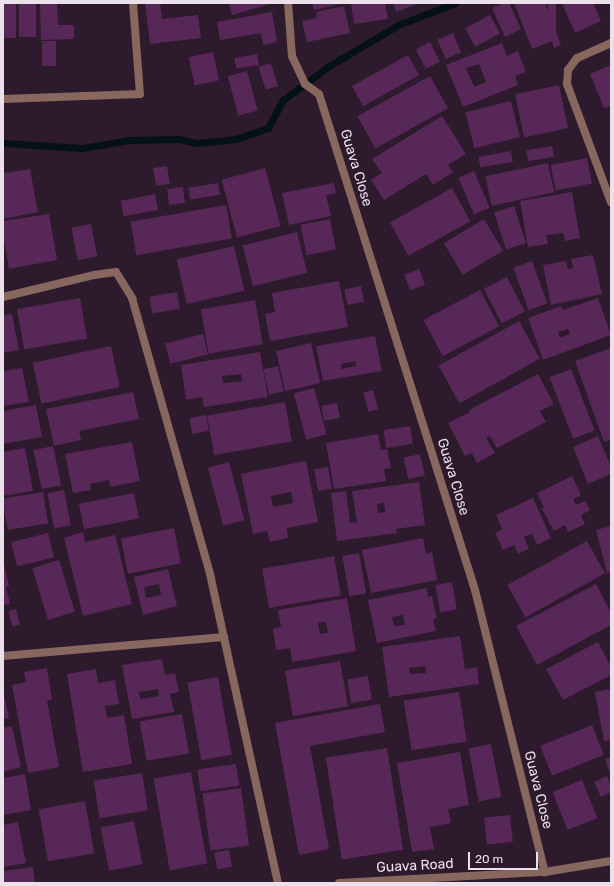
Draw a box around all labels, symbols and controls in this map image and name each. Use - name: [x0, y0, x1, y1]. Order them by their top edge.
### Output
- street label: Guava Close: [336, 127, 376, 209]
- street label: Guava Close: [433, 436, 473, 518]
- street label: Guava Close: [520, 749, 556, 831]
- scale bar: [470, 844, 540, 870]
- text: 20 m: [475, 852, 503, 866]
- street label: Guava Road: [376, 856, 454, 876]

